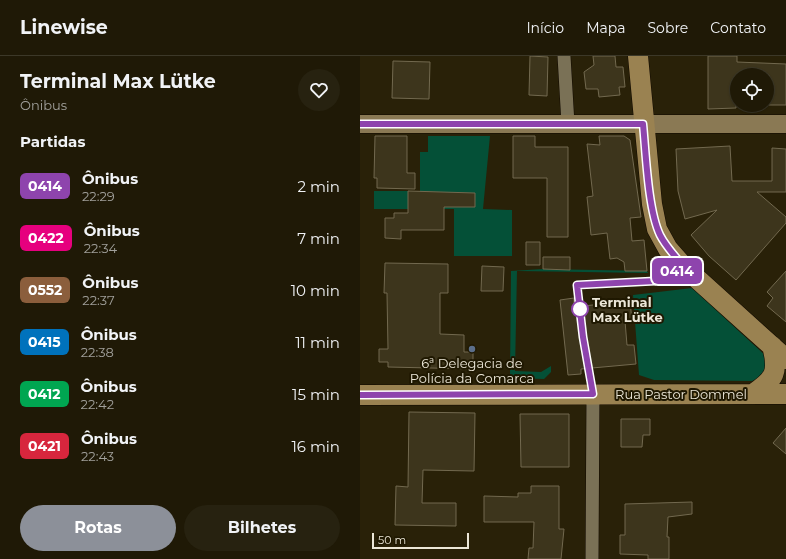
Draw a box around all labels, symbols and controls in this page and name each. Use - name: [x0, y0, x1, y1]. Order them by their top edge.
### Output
- text: Linewise: [20, 16, 108, 39]
- text: Início: [526, 19, 564, 37]
- text: Mapa: [586, 19, 626, 37]
- text: Sobre: [648, 19, 688, 37]
- text: Contato: [710, 19, 766, 37]
- map controls: [730, 68, 774, 112]
- button: locate: [730, 68, 774, 112]
- button: heart: [298, 69, 340, 111]
- text: Terminal Max Lütke: [20, 70, 216, 93]
- text: Ônibus: [20, 97, 67, 113]
- text: Partidas: [20, 132, 85, 151]
- text: Ônibus: [82, 169, 138, 188]
- text: 0414: [28, 177, 62, 195]
- text: 2 min: [297, 177, 340, 196]
- text: 22:29: [82, 188, 115, 204]
- text: Ônibus: [84, 221, 140, 240]
- text: 0422: [28, 229, 64, 247]
- text: 7 min: [297, 229, 340, 248]
- text: 22:34: [84, 240, 117, 256]
- line badge: 0414: [649, 258, 705, 284]
- text: 0414: [660, 262, 694, 280]
- text: Ônibus: [82, 273, 138, 292]
- text: 0552: [28, 281, 62, 299]
- text: 10 min: [291, 281, 340, 300]
- text: 22:37: [82, 292, 115, 308]
- place label: Terminal Max Lütke: [592, 294, 663, 325]
- marker: Terminal Max Lütke: [571, 300, 589, 318]
- text: Ônibus: [81, 325, 137, 344]
- text: 0415: [28, 333, 61, 351]
- text: 11 min: [295, 333, 340, 352]
- text: 22:38: [81, 344, 114, 360]
- marker: 6ª Delegacia de Polícia da Comarca: [467, 344, 477, 354]
- place label: 6ª Delegacia de Polícia da Comarca: [410, 355, 534, 386]
- text: Ônibus: [81, 377, 137, 396]
- text: 0412: [28, 385, 61, 403]
- text: 15 min: [292, 385, 340, 404]
- street label: Rua Pastor Dommel: [615, 386, 747, 402]
- text: 22:42: [81, 396, 114, 412]
- text: Ônibus: [81, 429, 137, 448]
- text: 0421: [28, 437, 61, 455]
- text: 16 min: [291, 437, 340, 456]
- text: 22:43: [81, 448, 114, 464]
- button: Rotas: [20, 505, 176, 551]
- button: Bilhetes: [184, 505, 340, 551]
- scale bar: [372, 531, 469, 550]
- text: 50 m: [378, 533, 406, 547]

